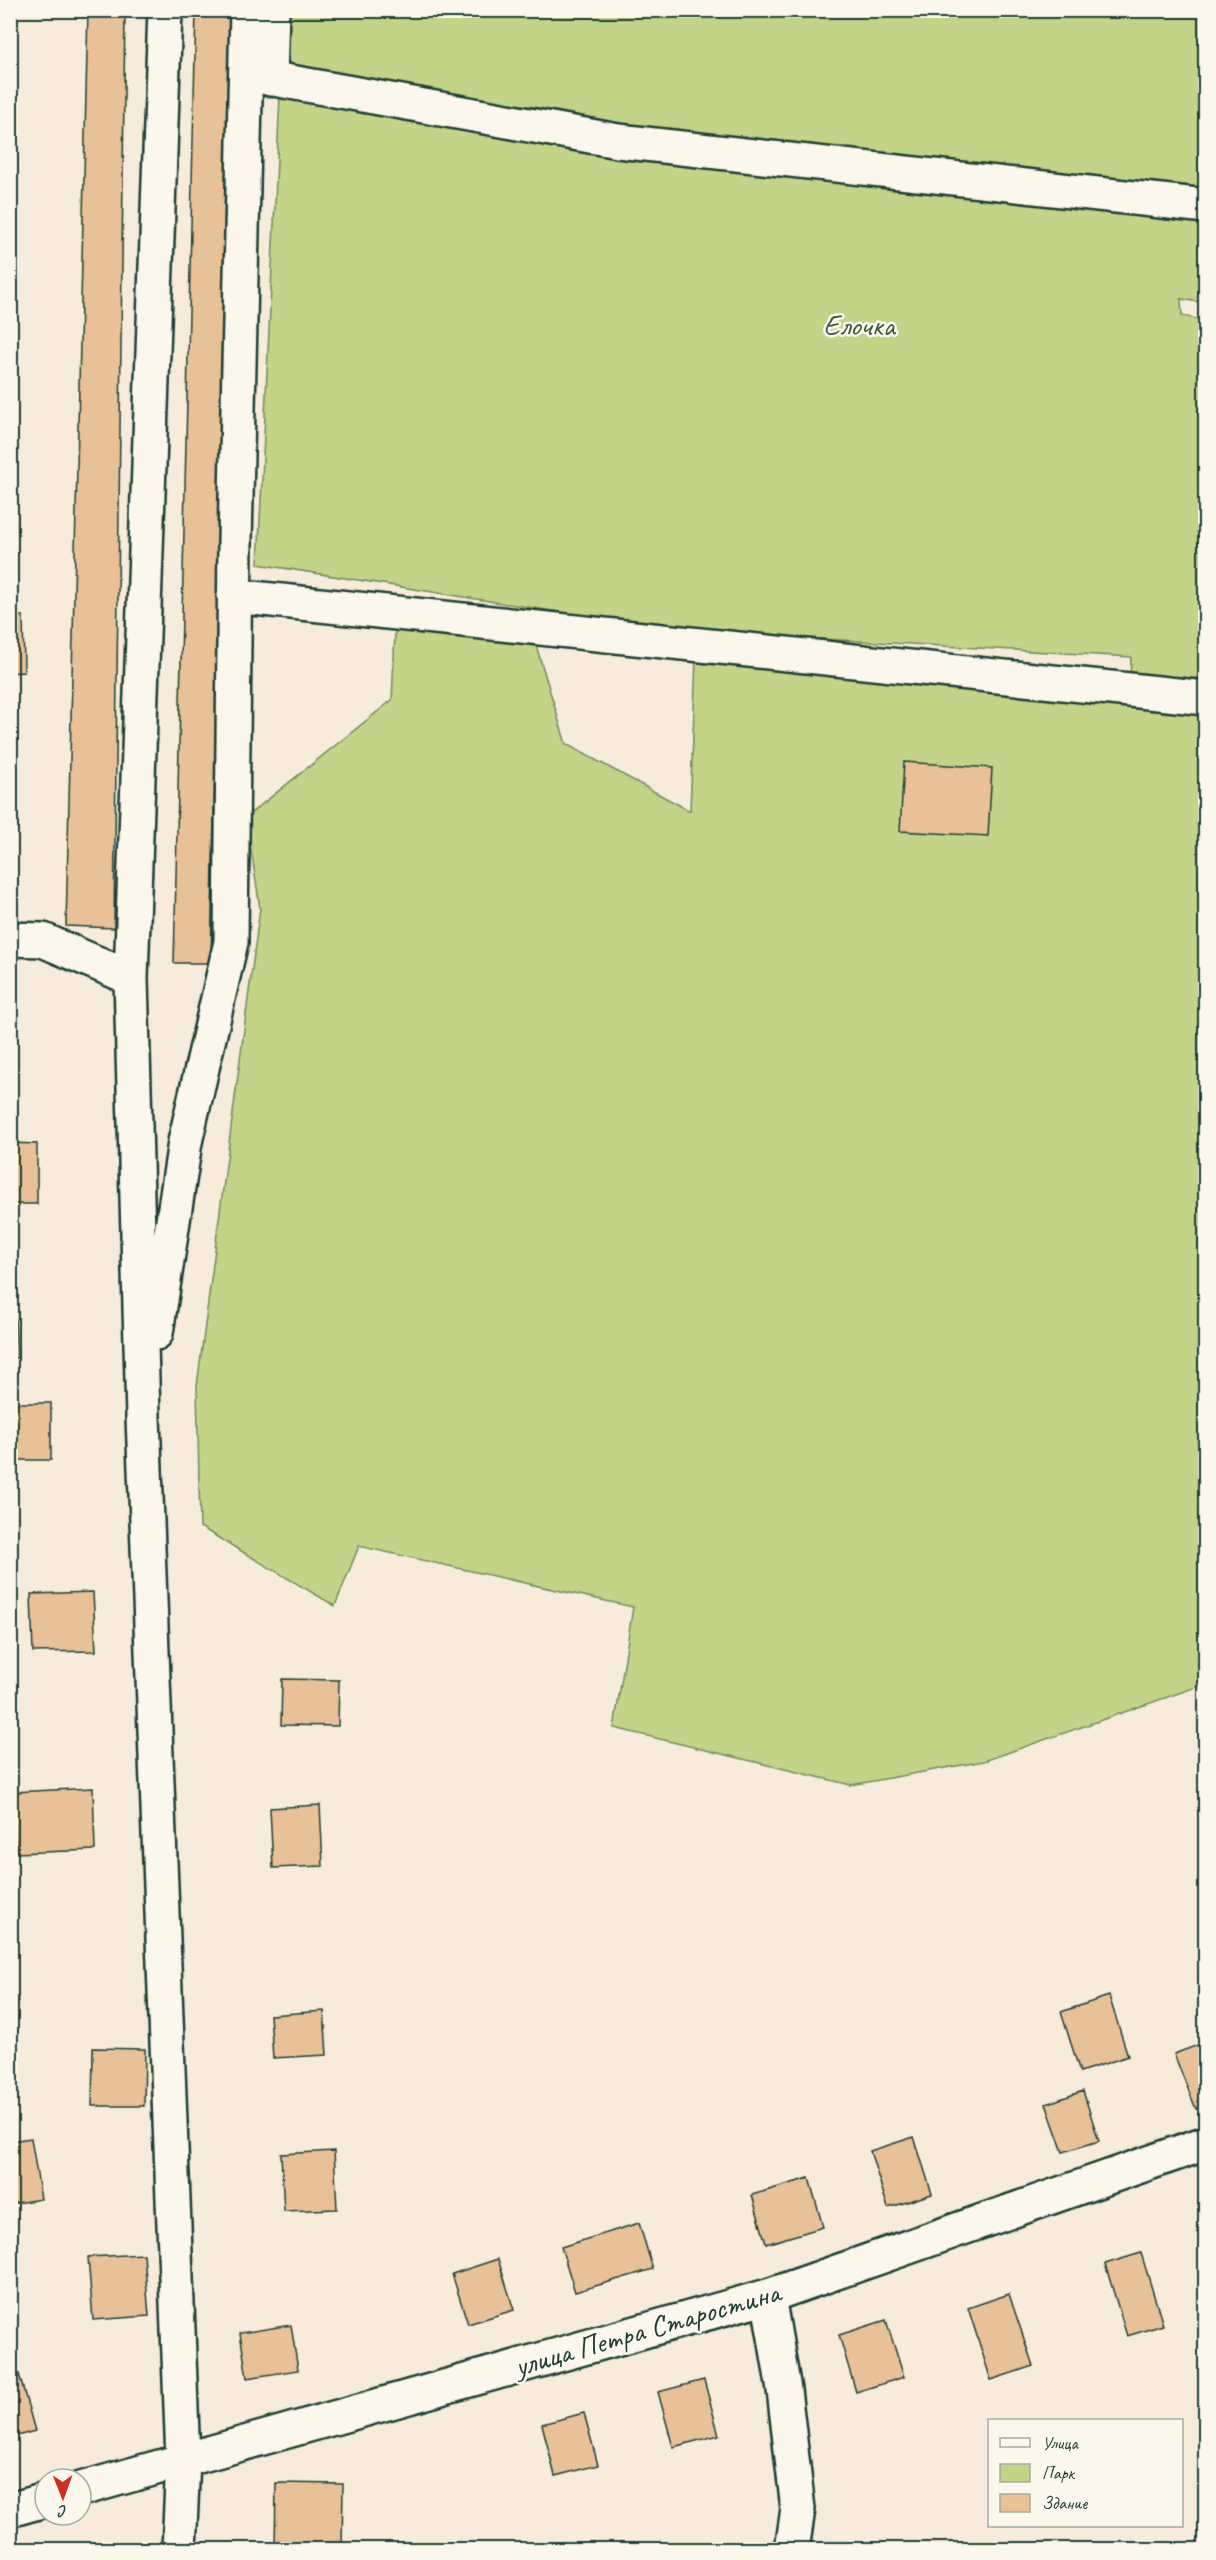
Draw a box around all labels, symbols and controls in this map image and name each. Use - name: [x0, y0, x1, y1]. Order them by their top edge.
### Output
- park label: Елочка: [823, 306, 897, 344]
- street label: улица Петра Старостина: [508, 2272, 787, 2386]
- legend: [988, 2419, 1183, 2527]
- text: Улица: [1042, 2432, 1079, 2454]
- text: Парк: [1042, 2462, 1076, 2484]
- north arrow: [33, 2467, 93, 2527]
- text: Здание: [1042, 2492, 1088, 2514]
- text: С: [57, 2501, 67, 2521]

